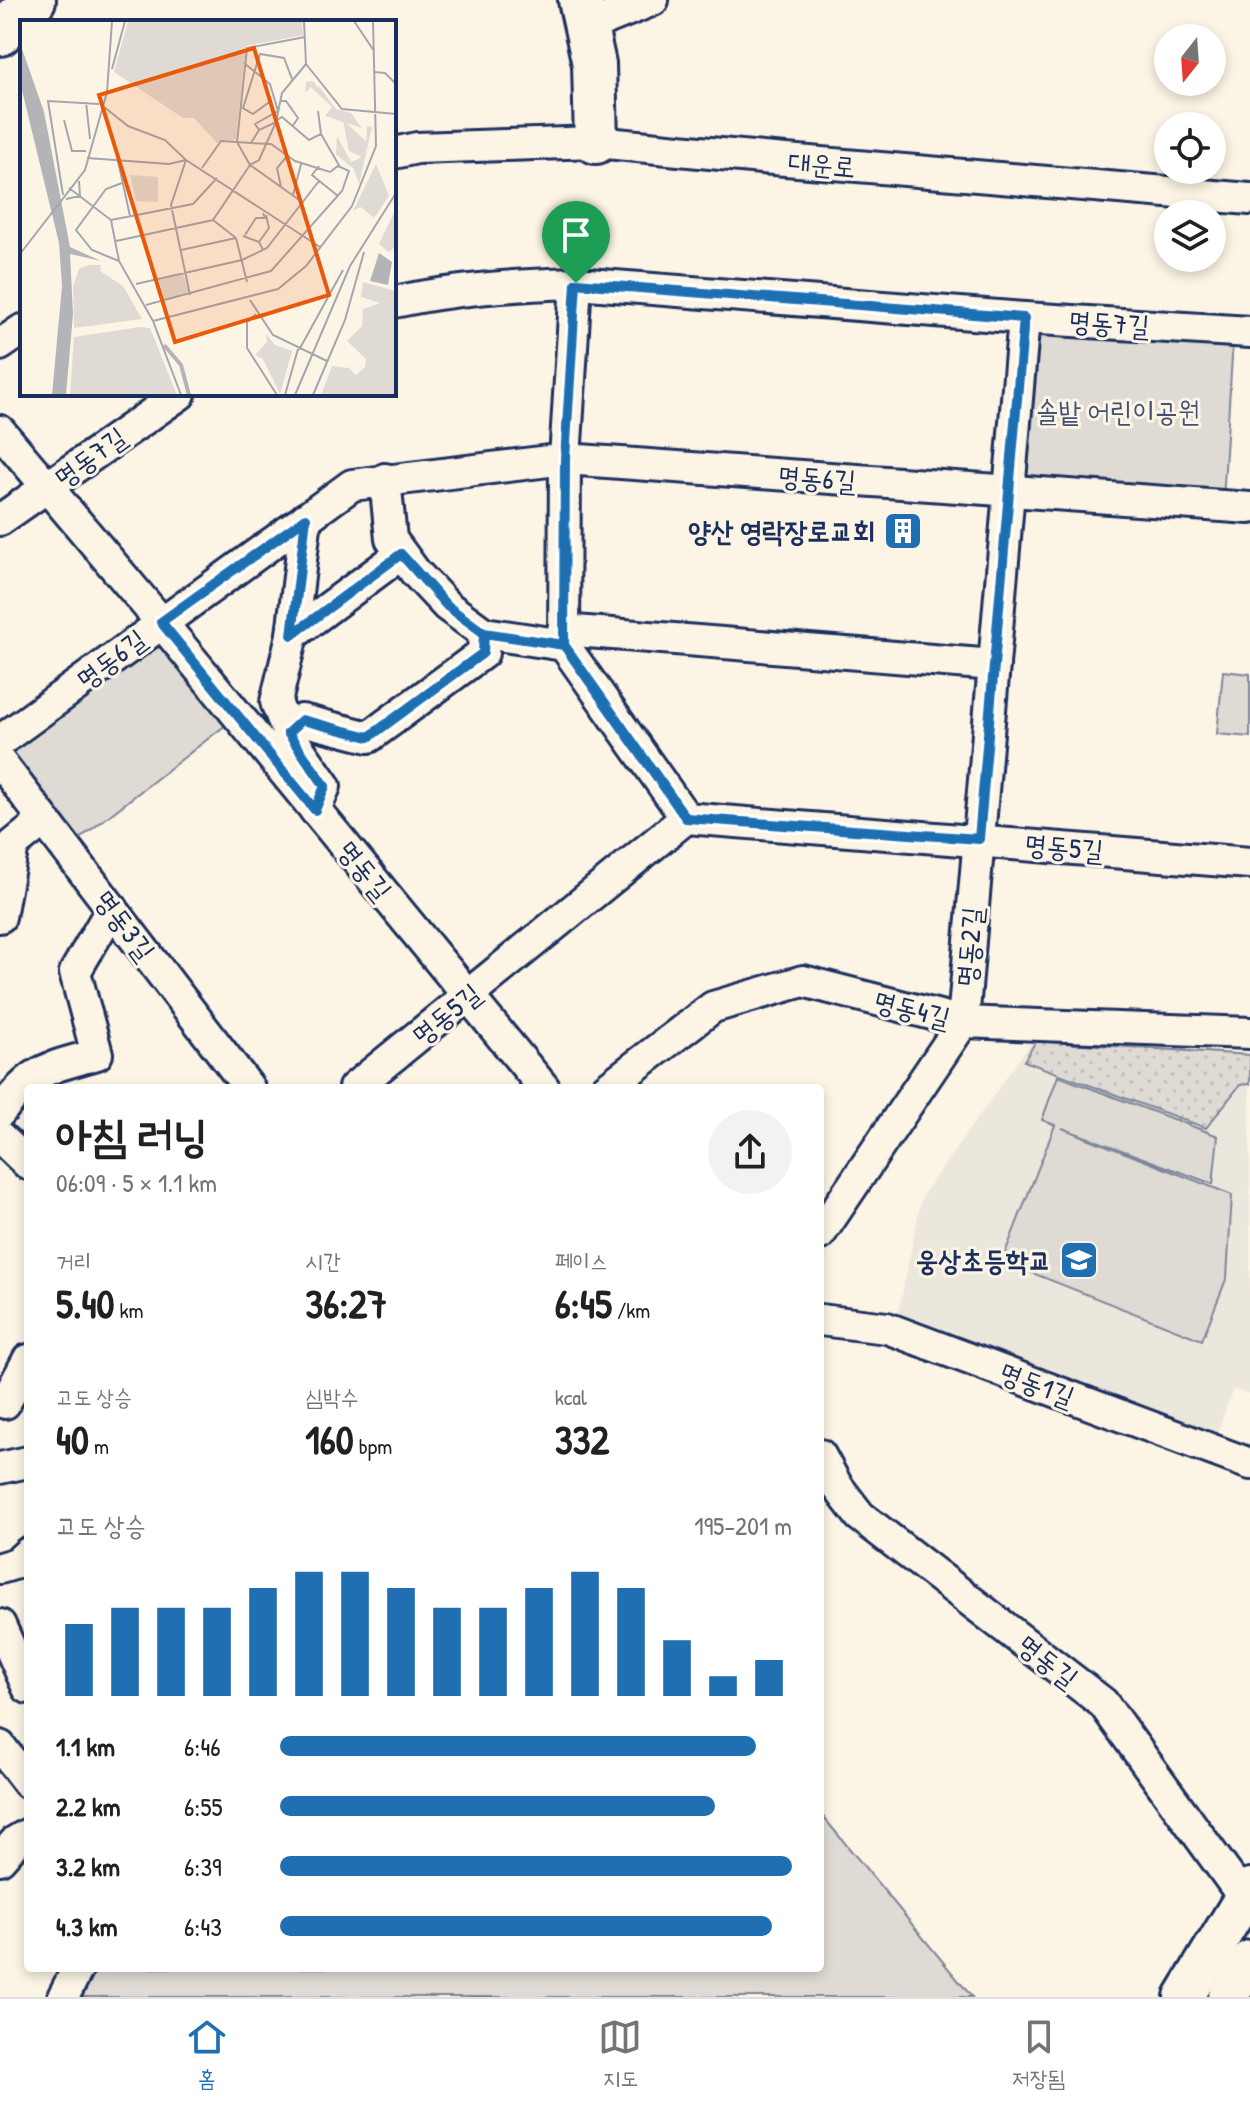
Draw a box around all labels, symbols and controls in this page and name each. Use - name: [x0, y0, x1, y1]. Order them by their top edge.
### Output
- inset map: [20, 20, 396, 396]
- north arrow: [1154, 24, 1226, 96]
- map controls: [1154, 24, 1226, 272]
- button: locate: [1154, 112, 1226, 184]
- street label: 대운로: [787, 142, 857, 186]
- button: layers: [1154, 200, 1226, 272]
- pin: [542, 201, 610, 283]
- icon: arrive: [554, 213, 598, 257]
- street label: 명동7길: [1067, 301, 1151, 345]
- park label: 솔밭 어린이공원: [1036, 392, 1200, 430]
- street label: 명동7길: [46, 418, 134, 496]
- street label: 명동6길: [776, 456, 858, 500]
- building icon: 양산 영락장로교회: [882, 510, 924, 552]
- place label: 양산 영락장로교회: [688, 512, 875, 550]
- street label: 명동6길: [68, 620, 154, 698]
- street label: 명동5길: [1023, 825, 1105, 869]
- street label: 명동길: [329, 832, 401, 908]
- street label: 명동3길: [86, 882, 164, 968]
- street label: 명동2길: [947, 905, 991, 989]
- street label: 명동5길: [403, 974, 489, 1054]
- street label: 명동4길: [870, 981, 954, 1037]
- text: 아침 러닝: [56, 1105, 208, 1165]
- button: share: [708, 1110, 792, 1194]
- text: 06:09 · 5 × 1.1 km: [56, 1165, 217, 1200]
- school or university icon: 웅상초등학교: [1058, 1239, 1100, 1281]
- place label: 웅상초등학교: [916, 1241, 1051, 1279]
- text: 거리: [56, 1246, 91, 1276]
- text: 시간: [305, 1246, 341, 1276]
- text: 페이스: [555, 1246, 608, 1276]
- text: 5.40: [56, 1276, 114, 1330]
- text: 36:27: [305, 1276, 387, 1330]
- text: 6:45: [555, 1276, 612, 1330]
- text: km: [114, 1295, 144, 1325]
- text: /km: [612, 1295, 650, 1325]
- street label: 명동1길: [994, 1352, 1080, 1416]
- text: 고도 상승: [56, 1382, 132, 1412]
- text: 심박수: [305, 1382, 358, 1412]
- text: kcal: [555, 1382, 587, 1412]
- text: 40: [56, 1412, 89, 1466]
- text: 160: [305, 1412, 354, 1466]
- text: 332: [555, 1412, 609, 1466]
- text: m: [89, 1431, 109, 1461]
- text: bpm: [354, 1431, 392, 1461]
- text: 고도 상승: [56, 1508, 146, 1543]
- text: 195–201 m: [694, 1508, 792, 1543]
- street label: 명동길: [1010, 1625, 1086, 1697]
- text: 1.1 km: [56, 1729, 115, 1764]
- text: 6:46: [184, 1729, 221, 1764]
- text: 2.2 km: [56, 1789, 120, 1824]
- text: 6:55: [184, 1789, 222, 1824]
- text: 3.2 km: [56, 1849, 120, 1884]
- text: 6:39: [184, 1849, 222, 1884]
- text: 4.3 km: [56, 1909, 117, 1944]
- text: 6:43: [184, 1909, 222, 1944]
- tab: 홈: [185, 2015, 229, 2093]
- tab: 지도: [598, 2015, 642, 2093]
- tab: 저장됨: [1012, 2015, 1065, 2093]

